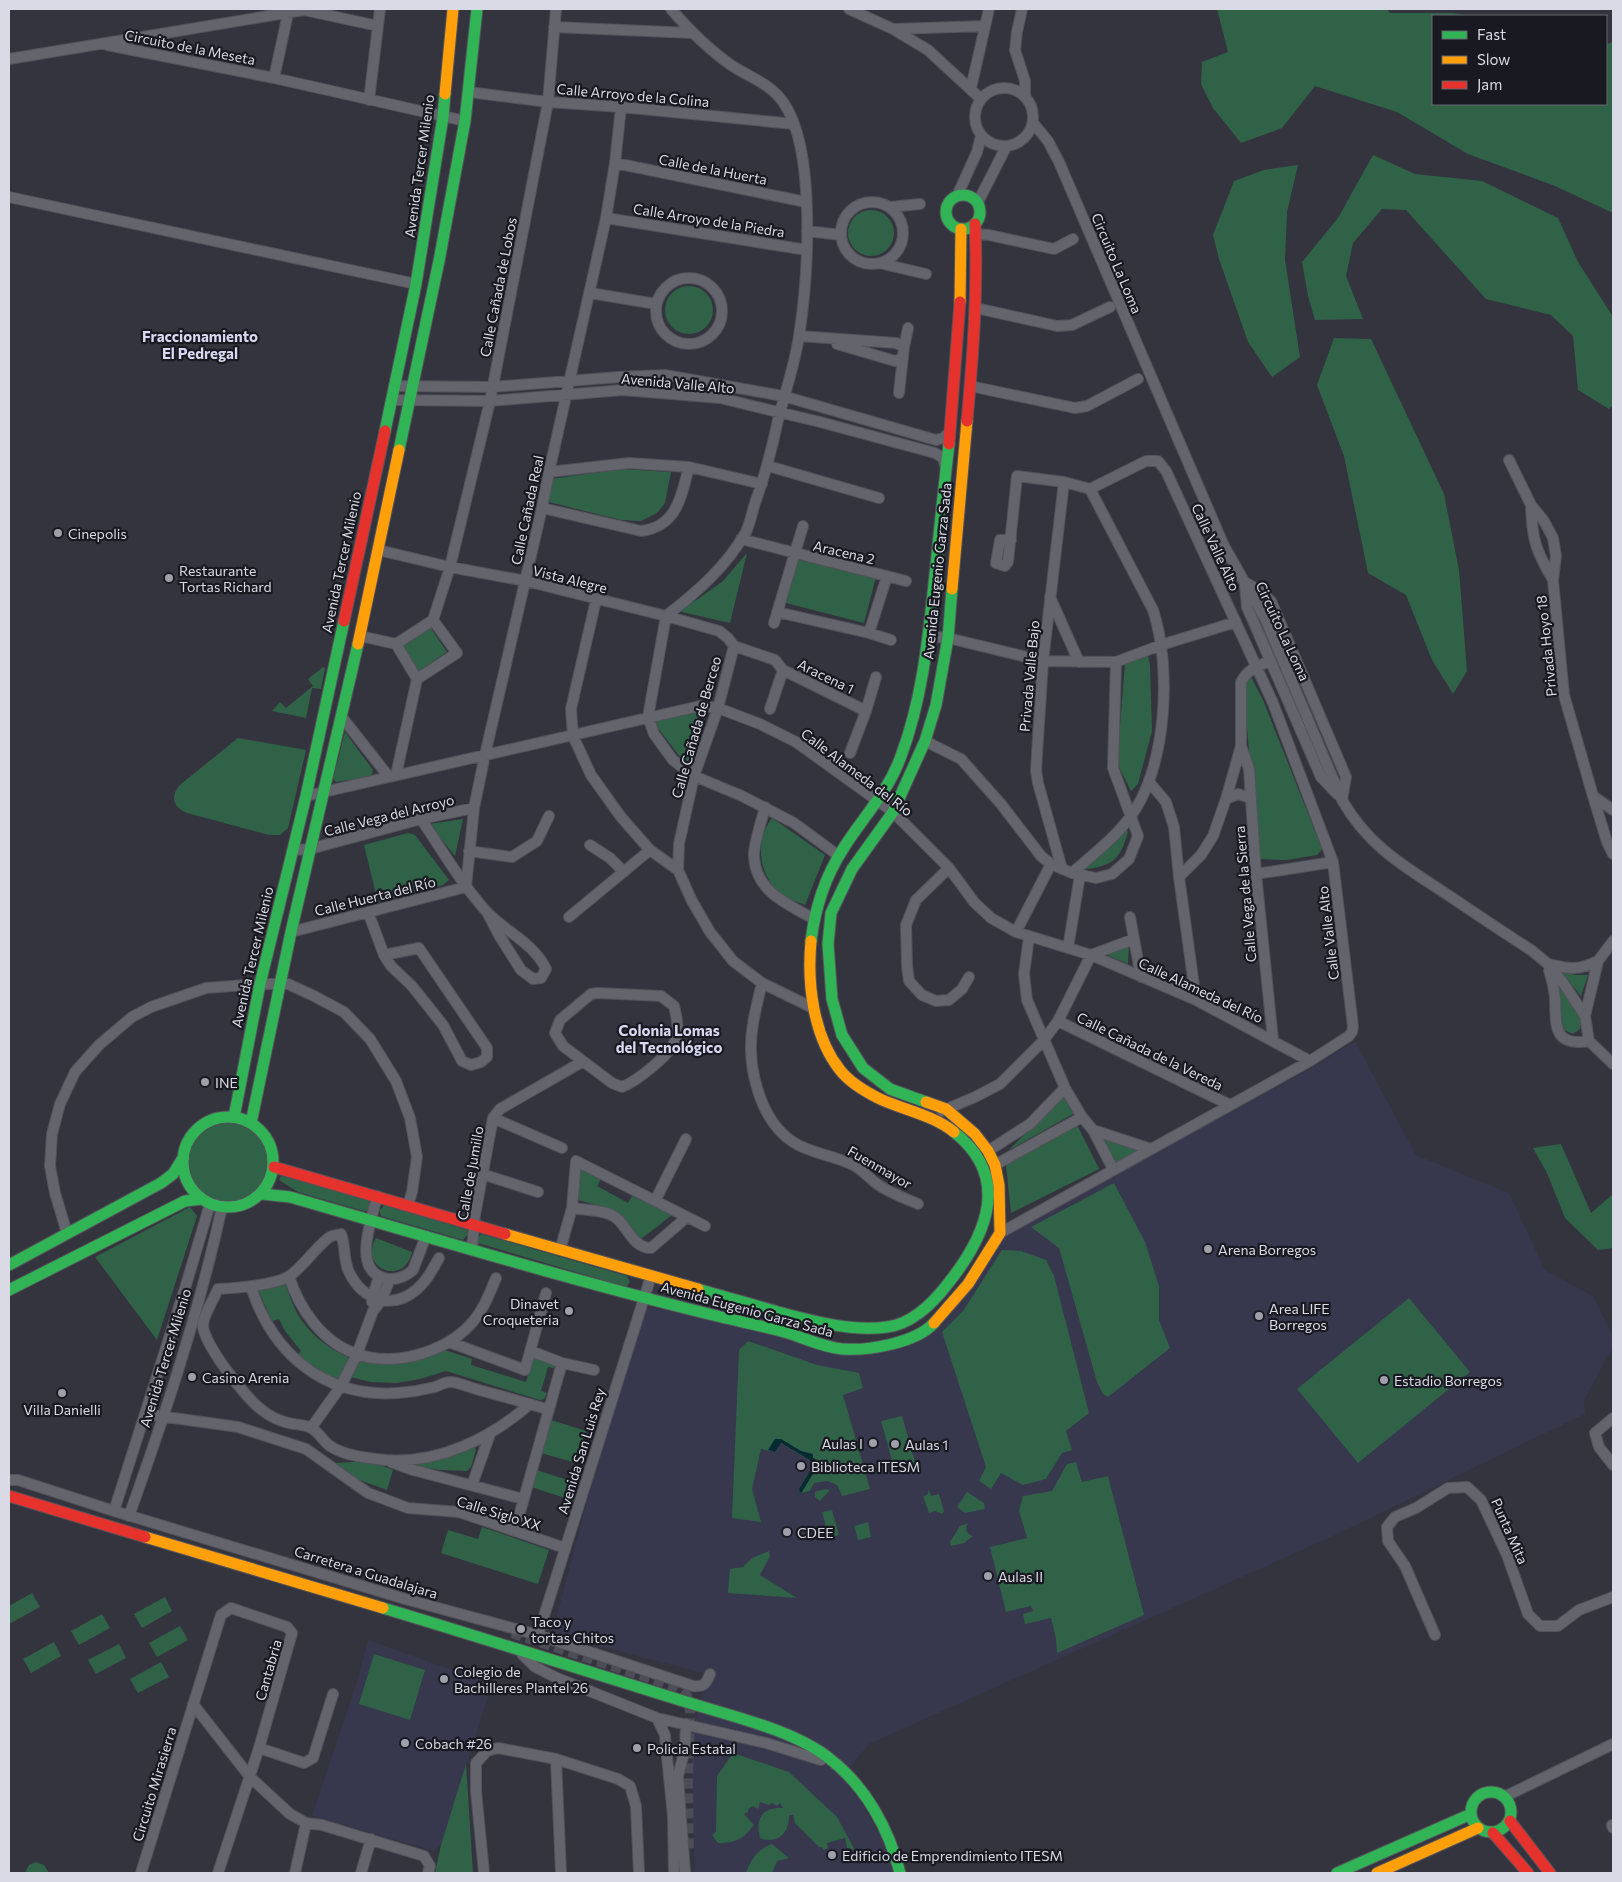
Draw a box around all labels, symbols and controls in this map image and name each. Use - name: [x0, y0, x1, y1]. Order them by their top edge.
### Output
- legend: [1432, 15, 1607, 105]
- text: Fast: [1477, 25, 1506, 43]
- street label: Circuito de la Meseta: [123, 26, 257, 68]
- text: Slow: [1477, 50, 1510, 68]
- text: Jam: [1477, 75, 1502, 93]
- street label: Calle Arroyo de la Colina: [556, 80, 710, 110]
- street label: Avenida Tercer Milenio: [401, 93, 437, 239]
- street label: Calle de la Huerta: [657, 150, 769, 188]
- street label: Calle Arroyo de la Piedra: [632, 200, 786, 240]
- street label: Circuito La Loma: [1088, 210, 1146, 316]
- street label: Calle Cañada de Lobos: [476, 216, 520, 358]
- district label: Fraccionamiento El Pedregal: [142, 327, 258, 362]
- street label: Avenida Valle Alto: [621, 370, 735, 396]
- street label: Calle Cañada Real: [507, 454, 547, 566]
- street label: Avenida Eugenio Garza Sada: [919, 482, 955, 660]
- street label: Avenida Tercer Milenio: [318, 490, 364, 634]
- street label: Calle Valle Alto: [1188, 500, 1244, 594]
- place label: Cinepolis: [68, 525, 127, 542]
- marker: Cinepolis: [52, 527, 64, 539]
- street label: Aracena 2: [812, 537, 877, 567]
- place label: Restaurante Tortas Richard: [179, 562, 272, 595]
- street label: Vista Alegre: [531, 562, 609, 596]
- marker: Restaurante Tortas Richard: [163, 572, 175, 584]
- street label: Circuito La Loma: [1253, 579, 1313, 683]
- street label: Privada Hoyo 18: [1532, 595, 1560, 697]
- street label: Privada Valle Bajo: [1016, 619, 1042, 733]
- street label: Calle Cañada de Berceo: [668, 654, 724, 800]
- street label: Aracena 1: [795, 655, 857, 697]
- street label: Calle Alameda del Río: [798, 724, 916, 820]
- street label: Calle Vega del Arroyo: [322, 791, 456, 839]
- street label: Calle Vega de la Sierra: [1231, 825, 1259, 963]
- street label: Calle Huerta del Río: [313, 873, 437, 919]
- street label: Avenida Tercer Milenio: [227, 885, 277, 1029]
- street label: Calle Valle Alto: [1314, 885, 1342, 981]
- street label: Calle Alameda del Río: [1136, 954, 1266, 1026]
- street label: Calle Cañada de la Vereda: [1074, 1008, 1226, 1094]
- district label: Colonia Lomas del Tecnológico: [616, 1021, 722, 1056]
- place label: INE: [215, 1074, 238, 1091]
- marker: INE: [199, 1076, 211, 1088]
- street label: Calle de Jumillo: [453, 1125, 487, 1221]
- street label: Fuenmayor: [845, 1142, 916, 1192]
- place label: Arena Borregos: [1218, 1241, 1316, 1258]
- marker: Arena Borregos: [1202, 1243, 1214, 1255]
- street label: Avenida Eugenio Garza Sada: [659, 1278, 835, 1340]
- street label: Avenida Tercer Milenio: [136, 1287, 194, 1429]
- place label: Dinavet Croqueteria: [483, 1295, 559, 1328]
- place label: Area LIFE Borregos: [1269, 1300, 1330, 1333]
- marker: Dinavet Croqueteria: [563, 1305, 575, 1317]
- marker: Area LIFE Borregos: [1253, 1310, 1265, 1322]
- place label: Casino Arenia: [202, 1369, 289, 1386]
- marker: Casino Arenia: [186, 1371, 198, 1383]
- place label: Estadio Borregos: [1394, 1372, 1502, 1389]
- marker: Estadio Borregos: [1378, 1374, 1390, 1386]
- street label: Avenida San Luis Rey: [554, 1386, 608, 1516]
- marker: Villa Danielli: [56, 1387, 68, 1399]
- place label: Villa Danielli: [23, 1401, 101, 1418]
- place label: Aulas I: [822, 1435, 863, 1452]
- place label: Aulas 1: [905, 1436, 948, 1453]
- marker: Aulas I: [867, 1437, 879, 1449]
- marker: Aulas 1: [889, 1438, 901, 1450]
- place label: Biblioteca ITESM: [811, 1458, 920, 1475]
- marker: Biblioteca ITESM: [795, 1460, 807, 1472]
- street label: Calle Siglo XX: [455, 1492, 543, 1534]
- street label: Punta Mita: [1488, 1495, 1532, 1567]
- place label: CDEE: [797, 1524, 834, 1541]
- marker: CDEE: [781, 1526, 793, 1538]
- street label: Carretera a Guadalajara: [292, 1542, 440, 1602]
- place label: Aulas II: [998, 1568, 1043, 1585]
- marker: Aulas II: [982, 1570, 994, 1582]
- place label: Taco y tortas Chitos: [531, 1613, 614, 1646]
- marker: Taco y tortas Chitos: [515, 1623, 527, 1635]
- street label: Cantabria: [251, 1637, 285, 1703]
- place label: Colegio de Bachilleres Plantel 26: [454, 1663, 588, 1696]
- marker: Colegio de Bachilleres Plantel 26: [438, 1673, 450, 1685]
- street label: Circuito Mirasierra: [128, 1725, 180, 1843]
- place label: Cobach #26: [415, 1735, 492, 1752]
- marker: Cobach #26: [399, 1737, 411, 1749]
- place label: Policia Estatal: [647, 1740, 736, 1757]
- marker: Policia Estatal: [631, 1742, 643, 1754]
- place label: Edificio de Emprendimiento ITESM: [842, 1847, 1063, 1864]
- marker: Edificio de Emprendimiento ITESM: [826, 1849, 838, 1861]

